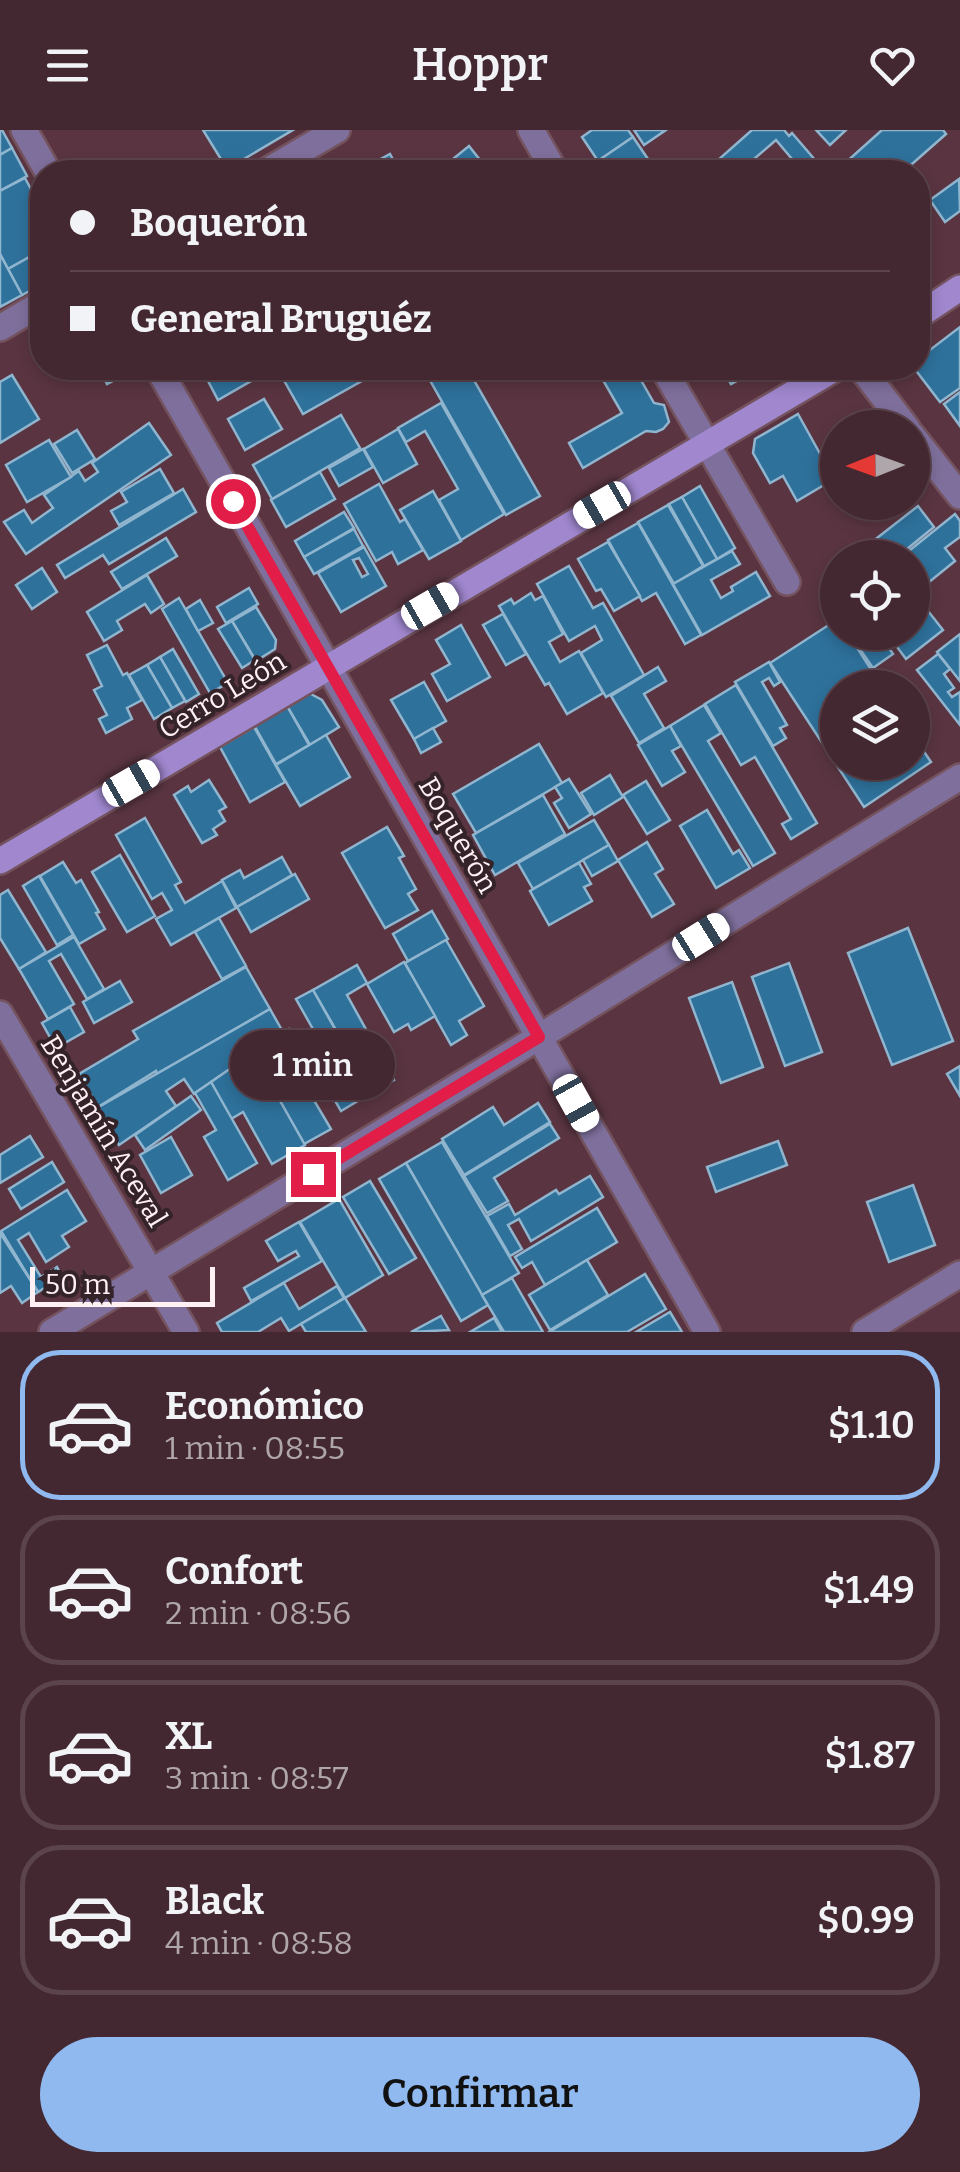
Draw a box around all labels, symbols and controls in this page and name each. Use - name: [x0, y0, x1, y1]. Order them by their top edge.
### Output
- icon: menu: [40, 38, 95, 93]
- text: Hoppr: [412, 38, 548, 92]
- icon: heart: [865, 38, 920, 93]
- text: Boquerón: [130, 200, 307, 246]
- text: General Bruguéz: [130, 296, 432, 342]
- north arrow: [820, 410, 930, 520]
- map controls: [820, 410, 930, 780]
- car: [569, 477, 635, 533]
- route start: [211, 479, 256, 524]
- button: locate: [820, 540, 930, 650]
- car: [397, 578, 463, 634]
- street label: Cerro León: [153, 644, 292, 746]
- button: layers: [820, 670, 930, 780]
- car: [98, 755, 164, 811]
- street label: Boquerón: [412, 771, 504, 899]
- car: [668, 908, 734, 966]
- street label: Benjamín Aceval: [34, 1029, 174, 1233]
- callout: 1 min: [230, 1029, 396, 1099]
- text: 1 min: [272, 1046, 353, 1084]
- car: [548, 1069, 604, 1137]
- route end: [291, 1152, 336, 1197]
- scale bar: [30, 1262, 215, 1306]
- text: 50 m: [45, 1268, 110, 1301]
- icon: car: [45, 1380, 135, 1470]
- text: Económico: [165, 1383, 364, 1429]
- text: $1.10: [828, 1402, 915, 1448]
- text: 1 min · 08:55: [165, 1429, 345, 1467]
- icon: car: [45, 1545, 135, 1635]
- text: Confort: [165, 1548, 303, 1594]
- text: $1.49: [823, 1567, 915, 1613]
- text: 2 min · 08:56: [165, 1594, 351, 1632]
- icon: car: [45, 1710, 135, 1800]
- text: XL: [165, 1713, 212, 1759]
- text: $1.87: [824, 1732, 915, 1778]
- text: 3 min · 08:57: [165, 1759, 349, 1797]
- icon: car: [45, 1875, 135, 1965]
- text: Black: [165, 1878, 264, 1924]
- text: $0.99: [817, 1897, 915, 1943]
- text: 4 min · 08:58: [165, 1924, 353, 1962]
- button: Confirmar: [40, 2037, 920, 2152]

